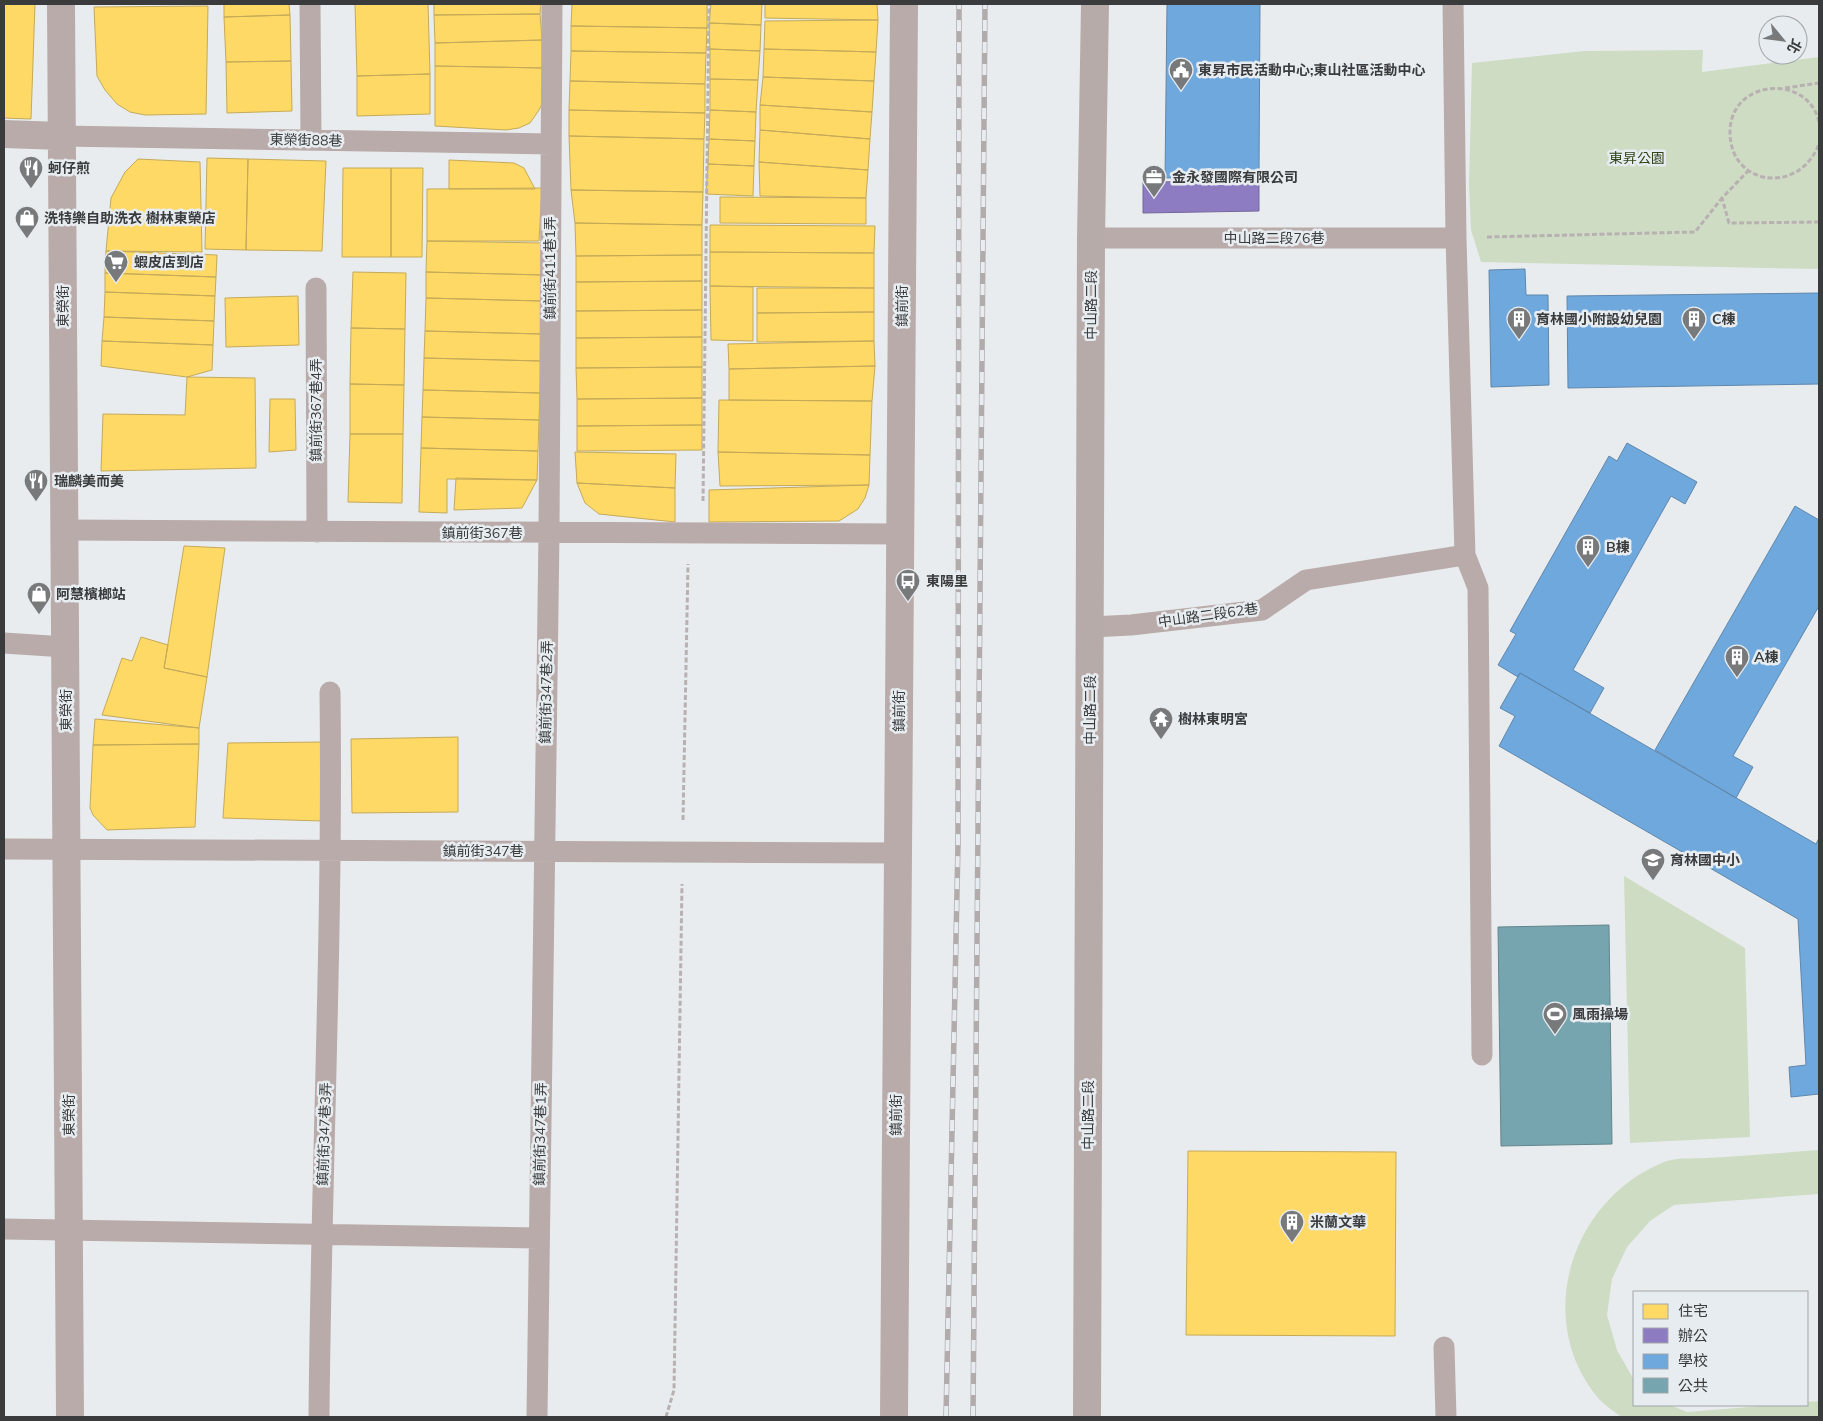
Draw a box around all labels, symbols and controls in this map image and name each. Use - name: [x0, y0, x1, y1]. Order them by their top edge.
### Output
- north arrow: [1758, 15, 1808, 65]
- text: 北: [1783, 36, 1806, 57]
- public building icon: 東昇市民活動中心;東山社區活動中心: [1168, 57, 1194, 91]
- place label: 東昇市民活動中心;東山社區活動中心: [1198, 61, 1425, 79]
- street label: 東榮街88巷: [269, 130, 343, 150]
- park label: 東昇公園: [1609, 149, 1665, 167]
- restaurant icon: 蚵仔煎: [18, 155, 44, 189]
- place label: 蚵仔煎: [48, 159, 90, 177]
- office icon: 金永發國際有限公司: [1141, 164, 1167, 198]
- place label: 金永發國際有限公司: [1172, 168, 1298, 186]
- shop icon: 洗特樂自助洗衣 樹林東榮店: [14, 205, 40, 239]
- place label: 洗特樂自助洗衣 樹林東榮店: [44, 209, 216, 227]
- street label: 鎮前街411巷1弄: [541, 216, 559, 320]
- street label: 中山路二段76巷: [1224, 229, 1324, 247]
- supermarket icon: 蝦皮店到店: [103, 249, 129, 283]
- place label: 蝦皮店到店: [134, 253, 204, 271]
- street label: 中山路二段: [1082, 270, 1100, 340]
- street label: 東榮街: [54, 285, 72, 327]
- street label: 鎮前街: [893, 285, 911, 327]
- building icon: 育林國小附設幼兒園: [1506, 306, 1532, 340]
- building icon: C棟: [1681, 306, 1707, 340]
- place label: 育林國小附設幼兒園: [1536, 310, 1662, 328]
- place label: C棟: [1712, 310, 1736, 328]
- street label: 鎮前街367巷4弄: [307, 358, 325, 462]
- restaurant icon: 瑞麟美而美: [23, 468, 49, 502]
- place label: 瑞麟美而美: [54, 472, 124, 490]
- street label: 鎮前街367巷: [441, 524, 523, 542]
- building icon: B棟: [1575, 534, 1601, 568]
- place label: B棟: [1606, 538, 1630, 556]
- bus stop icon: 東陽里: [895, 568, 921, 602]
- place label: 東陽里: [926, 572, 968, 590]
- shop icon: 阿慧檳榔站: [26, 581, 52, 615]
- place label: 阿慧檳榔站: [56, 585, 126, 603]
- street label: 中山路二段62巷: [1157, 599, 1259, 631]
- street label: 鎮前街347巷2弄: [536, 640, 556, 744]
- building icon: A棟: [1724, 644, 1750, 678]
- place label: A棟: [1754, 648, 1779, 666]
- street label: 中山路二段: [1081, 675, 1099, 745]
- street label: 東榮街: [57, 689, 75, 731]
- street label: 鎮前街: [890, 690, 908, 732]
- temple icon: 樹林東明宮: [1148, 706, 1174, 740]
- place label: 樹林東明宮: [1178, 710, 1248, 728]
- street label: 鎮前街347巷: [442, 842, 524, 860]
- school or university icon: 育林國中小: [1640, 847, 1666, 881]
- place label: 育林國中小: [1670, 851, 1740, 869]
- sports icon: 風雨操場: [1542, 1001, 1568, 1035]
- place label: 風雨操場: [1572, 1005, 1628, 1023]
- street label: 中山路二段: [1079, 1080, 1097, 1150]
- street label: 鎮前街347巷3弄: [313, 1082, 335, 1186]
- street label: 鎮前街347巷1弄: [530, 1082, 550, 1186]
- street label: 東榮街: [60, 1094, 78, 1136]
- street label: 鎮前街: [887, 1094, 905, 1136]
- building icon: 米蘭文華: [1279, 1209, 1305, 1243]
- place label: 米蘭文華: [1310, 1213, 1366, 1231]
- legend: [1633, 1291, 1808, 1406]
- text: 住宅: [1678, 1301, 1708, 1320]
- text: 辦公: [1678, 1326, 1708, 1345]
- text: 學校: [1678, 1351, 1708, 1370]
- text: 公共: [1678, 1376, 1708, 1395]

